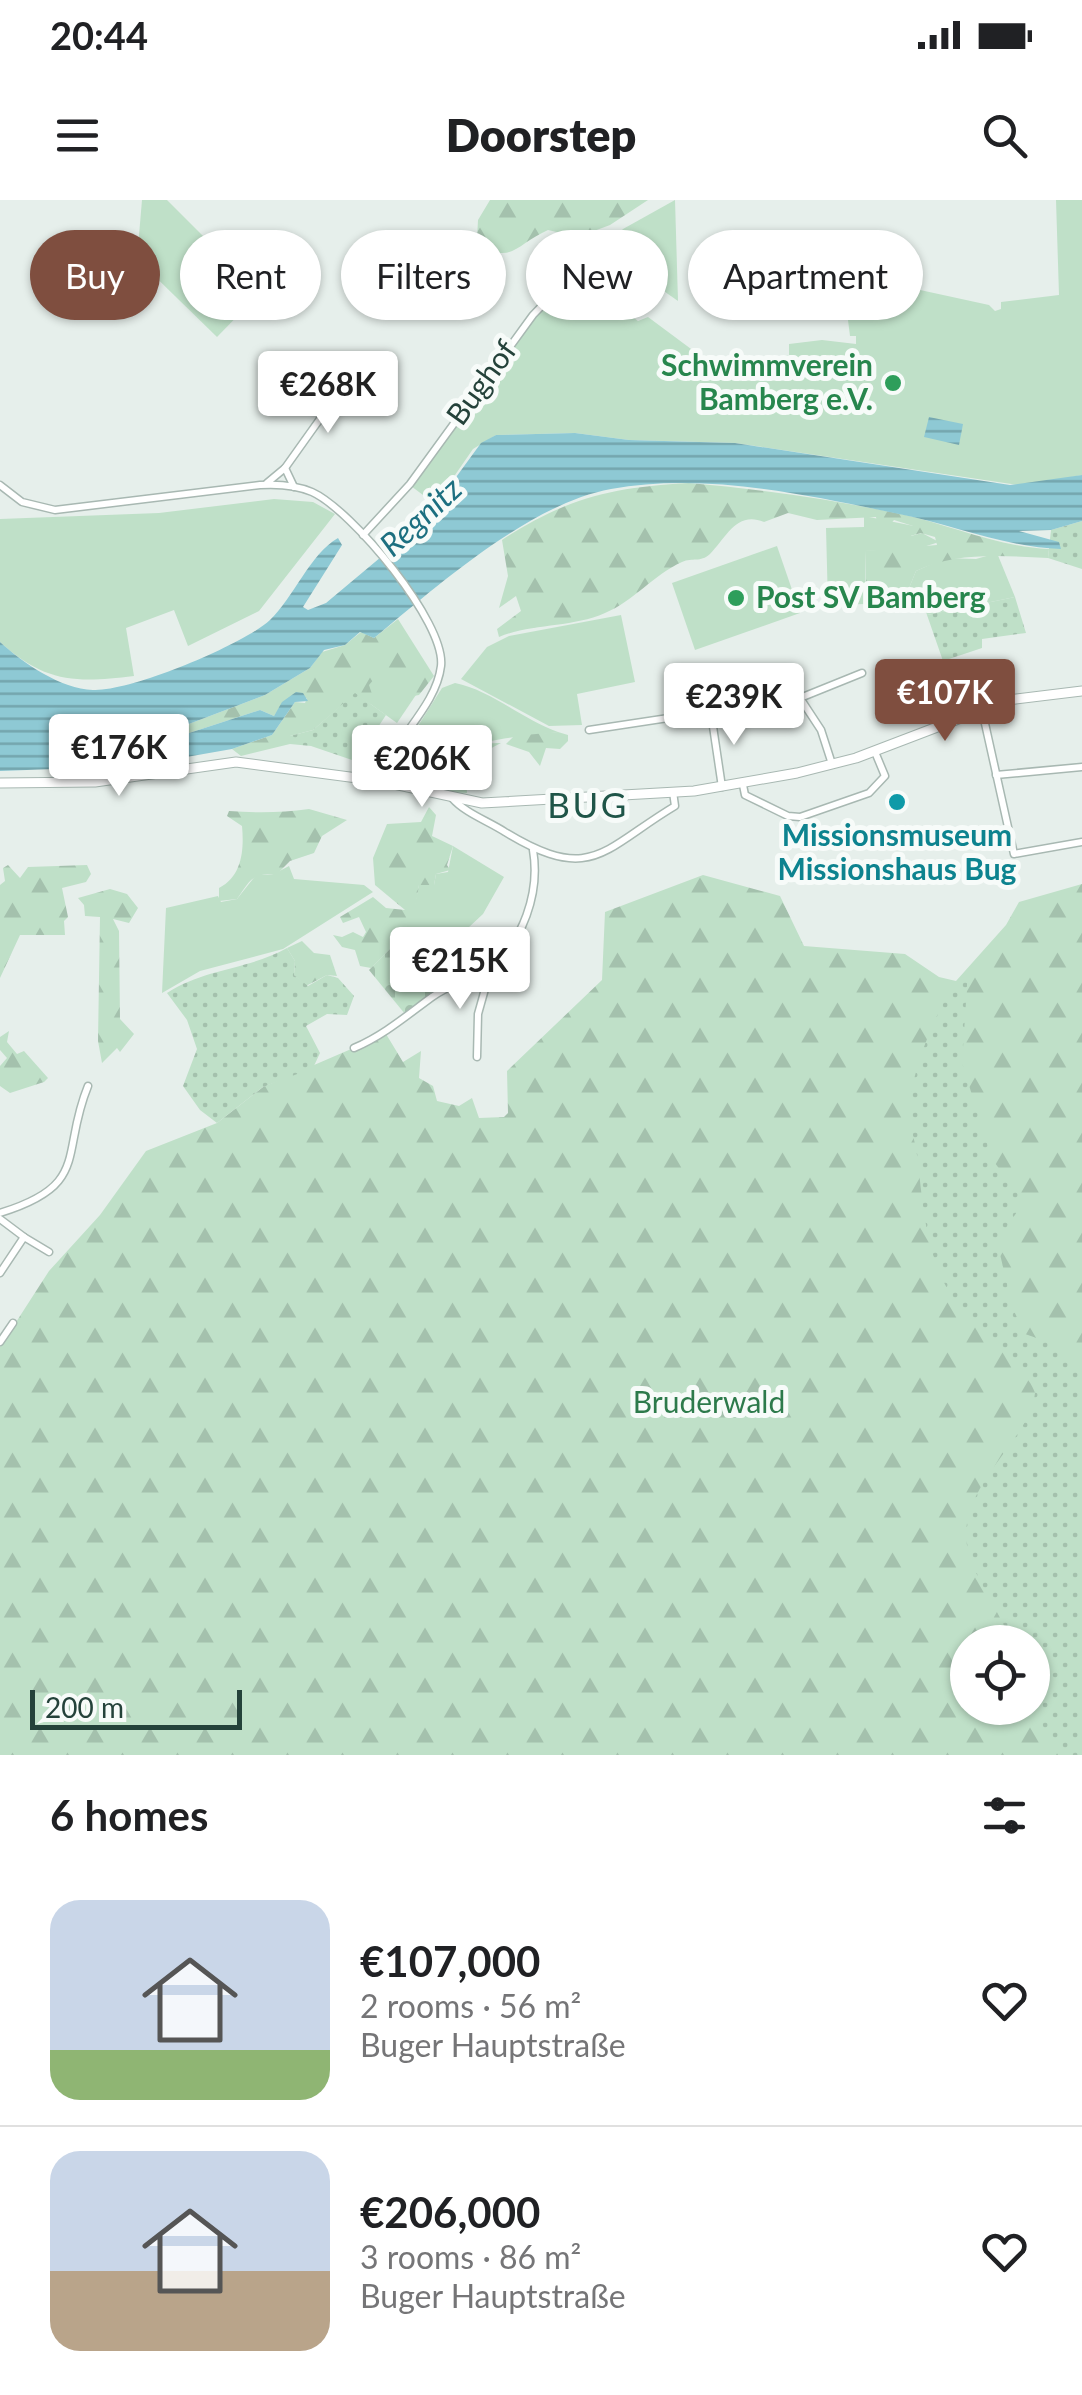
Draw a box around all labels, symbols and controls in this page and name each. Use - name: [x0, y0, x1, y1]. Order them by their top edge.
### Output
- text: 20:44: [50, 12, 148, 58]
- icon: menu: [50, 108, 105, 163]
- text: Doorstep: [446, 108, 636, 162]
- icon: search: [977, 108, 1032, 163]
- chip: Buy: [30, 230, 160, 320]
- chip: Rent: [180, 230, 321, 320]
- chip: Filters: [341, 230, 506, 320]
- chip: New: [526, 230, 668, 320]
- chip: Apartment: [688, 230, 923, 320]
- street label: Bughof: [438, 332, 523, 431]
- place label: Schwimmverein Bamberg e.V.: [661, 346, 873, 416]
- pin: €268K: [258, 351, 398, 436]
- text: €268K: [280, 364, 376, 403]
- marker: Schwimmverein Bamberg e.V.: [882, 372, 904, 394]
- water label: Regnitz: [371, 468, 469, 563]
- place label: Post SV Bamberg: [756, 578, 986, 614]
- marker: Post SV Bamberg: [725, 587, 747, 609]
- pin: €107K: [875, 659, 1015, 744]
- pin: €239K: [664, 663, 804, 748]
- text: €107K: [897, 672, 993, 711]
- text: €239K: [686, 676, 782, 715]
- pin: €176K: [49, 714, 189, 799]
- pin: €206K: [352, 725, 492, 810]
- text: €176K: [71, 727, 167, 766]
- text: €206K: [374, 738, 470, 777]
- district label: BUG: [547, 783, 629, 825]
- marker: Missionsmuseum Missionshaus Bug: [886, 791, 908, 813]
- place label: Missionsmuseum Missionshaus Bug: [778, 816, 1017, 886]
- pin: €215K: [390, 927, 530, 1012]
- text: €215K: [412, 940, 508, 979]
- park label: Bruderwald: [633, 1383, 785, 1419]
- map controls: [950, 1625, 1050, 1725]
- button: locate: [950, 1625, 1050, 1725]
- scale bar: [30, 1685, 242, 1730]
- text: 200 m: [45, 1690, 124, 1724]
- icon: filters: [977, 1788, 1032, 1843]
- text: 6 homes: [50, 1790, 208, 1840]
- text: €107,000: [360, 1936, 540, 1986]
- icon: home: [130, 1940, 250, 2060]
- icon: heart: [977, 1973, 1032, 2028]
- text: 2 rooms · 56 m²: [360, 1986, 581, 2025]
- text: Buger Hauptstraße: [360, 2025, 626, 2064]
- text: €206,000: [360, 2187, 540, 2237]
- icon: home: [130, 2191, 250, 2311]
- icon: heart: [977, 2224, 1032, 2279]
- text: 3 rooms · 86 m²: [360, 2237, 581, 2276]
- text: Buger Hauptstraße: [360, 2276, 626, 2315]

